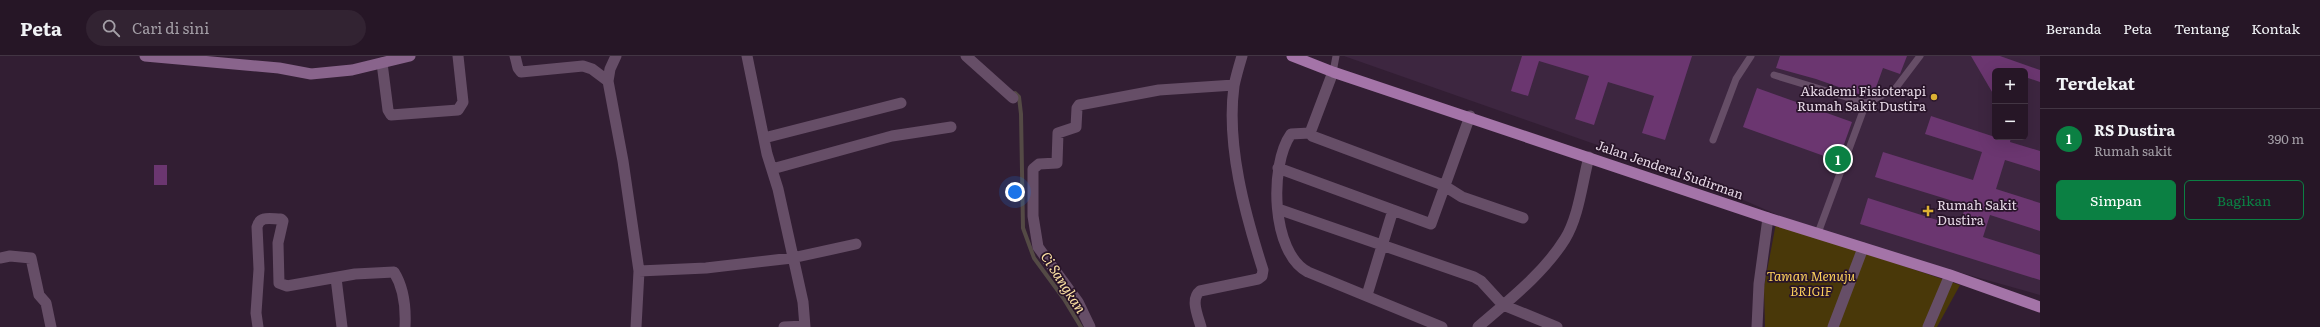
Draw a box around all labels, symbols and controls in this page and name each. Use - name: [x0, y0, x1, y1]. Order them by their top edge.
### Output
- search box: [86, 10, 366, 46]
- text: Peta: [20, 14, 62, 42]
- text: Cari di sini: [132, 16, 209, 39]
- icon: search: [100, 17, 122, 39]
- text: Beranda: [2046, 18, 2101, 38]
- text: Peta: [2123, 18, 2152, 38]
- text: Tentang: [2174, 18, 2229, 38]
- text: Kontak: [2251, 18, 2300, 38]
- map controls: [1992, 68, 2028, 140]
- button: +: [1992, 68, 2028, 104]
- text: Terdekat: [2056, 70, 2135, 95]
- place label: Akademi Fisioterapi Rumah Sakit Dustira: [1797, 81, 1927, 115]
- marker: Akademi Fisioterapi Rumah Sakit Dustira: [1929, 92, 1939, 102]
- button: −: [1992, 104, 2028, 140]
- text: RS Dustira: [2094, 118, 2175, 141]
- text: 1: [2066, 129, 2072, 148]
- text: 390 m: [2267, 129, 2304, 148]
- street label: Jalan Jenderal Sudirman: [1594, 135, 1747, 203]
- text: Rumah sakit: [2094, 141, 2172, 160]
- pin: 1: [1825, 144, 1851, 174]
- button: Simpan: [2056, 180, 2176, 220]
- button: Bagikan: [2184, 180, 2304, 220]
- your location: [1005, 182, 1025, 202]
- place label: Rumah Sakit Dustira: [1937, 195, 2017, 229]
- marker: Rumah Sakit Dustira: [1922, 205, 1934, 217]
- water label: Ci Sangkan: [1037, 247, 1092, 317]
- park label: Taman Menuju BRIGIF: [1767, 266, 1855, 300]

